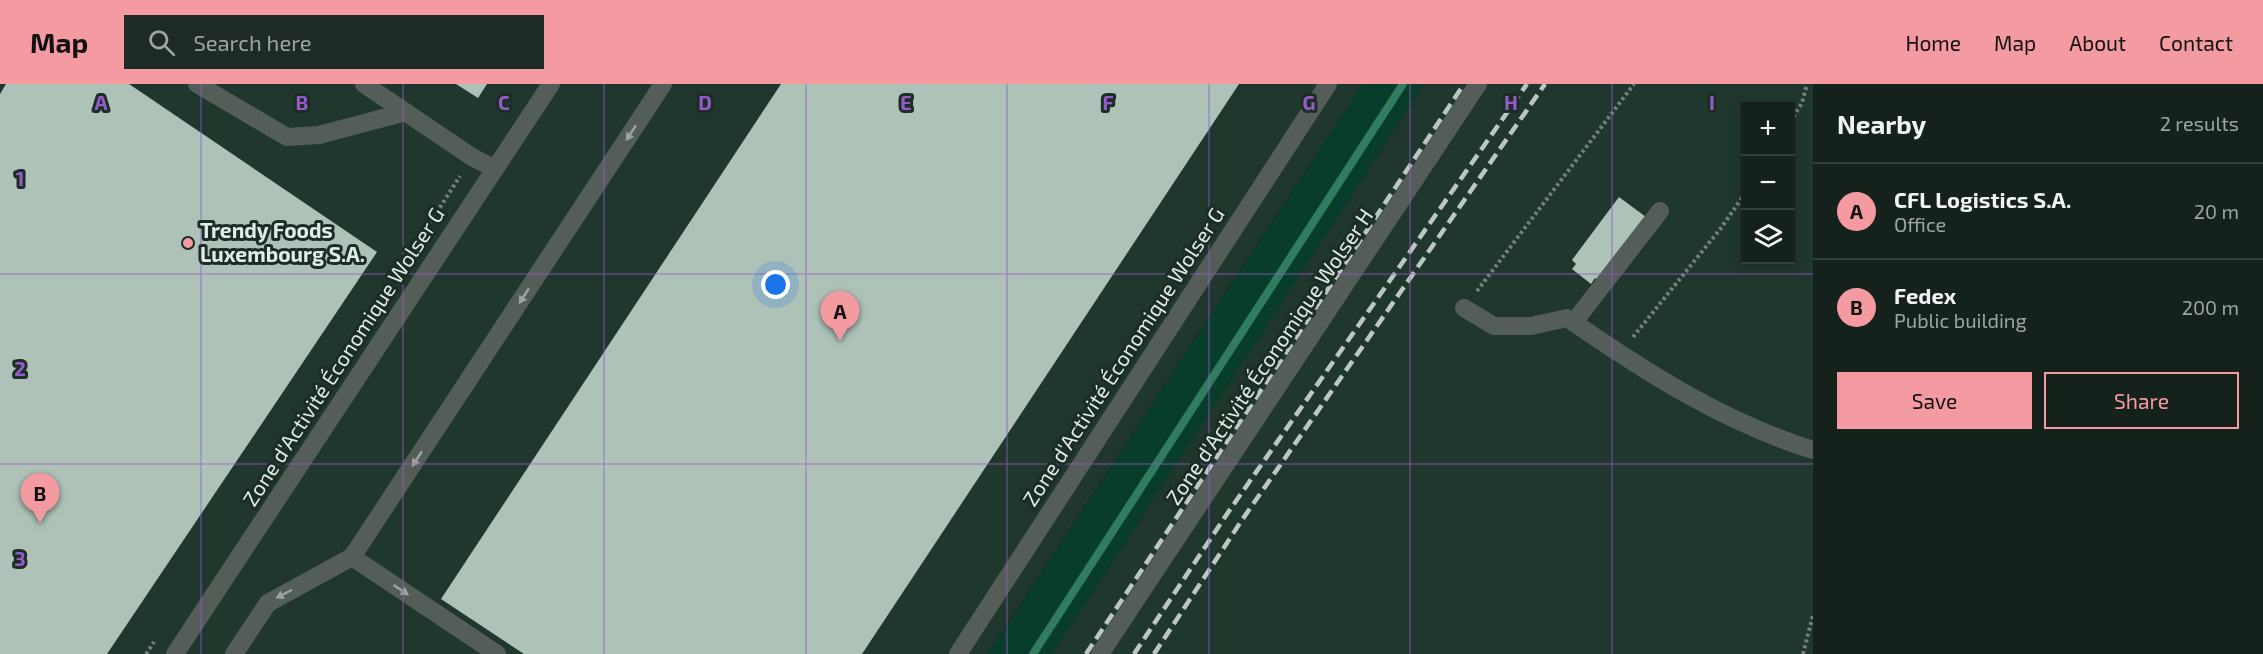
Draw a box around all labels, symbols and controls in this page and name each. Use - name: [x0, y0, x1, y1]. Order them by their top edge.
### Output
- search box: [124, 15, 544, 69]
- text: Map: [30, 25, 88, 59]
- icon: search: [145, 26, 178, 59]
- text: Search here: [193, 29, 312, 55]
- text: Home: [1905, 30, 1961, 55]
- text: Map: [1994, 30, 2036, 55]
- text: About: [2069, 30, 2126, 55]
- text: Contact: [2159, 30, 2233, 55]
- text: A: [94, 90, 108, 114]
- text: B: [296, 90, 308, 114]
- text: C: [498, 90, 510, 114]
- text: D: [698, 90, 712, 114]
- text: E: [900, 90, 912, 114]
- text: F: [1102, 90, 1114, 114]
- text: G: [1303, 90, 1315, 114]
- text: H: [1504, 90, 1518, 114]
- text: I: [1709, 90, 1715, 114]
- map controls: [1741, 102, 1795, 264]
- button: +: [1741, 102, 1795, 156]
- text: Nearby: [1837, 108, 1926, 139]
- text: 2 results: [2160, 111, 2239, 135]
- one-way arrow: [626, 125, 637, 141]
- button: −: [1741, 156, 1795, 210]
- text: 1: [16, 166, 24, 190]
- text: CFL Logistics S.A.: [1894, 186, 2071, 212]
- text: A: [1850, 199, 1863, 223]
- text: 20 m: [2194, 199, 2239, 223]
- street label: Zone d'Activité Économique Wolser G: [237, 202, 449, 510]
- street label: Zone d'Activité Économique Wolser G: [1017, 202, 1229, 510]
- street label: Zone d'Activité Économique Wolser H: [1160, 203, 1378, 509]
- button: layers: [1741, 210, 1795, 264]
- text: Office: [1894, 212, 1946, 236]
- place label: Trendy Foods Luxembourg S.A.: [200, 217, 365, 266]
- marker: Trendy Foods Luxembourg S.A.: [181, 236, 195, 250]
- your location: [761, 270, 790, 299]
- text: Fedex: [1894, 282, 1956, 308]
- one-way arrow: [519, 288, 530, 304]
- pin: A: [820, 292, 860, 341]
- text: B: [1850, 295, 1863, 319]
- text: 200 m: [2182, 295, 2239, 319]
- text: Public building: [1894, 308, 2027, 332]
- text: 2: [14, 356, 26, 380]
- button: Save: [1837, 372, 2032, 429]
- button: Share: [2044, 372, 2239, 429]
- one-way arrow: [412, 451, 423, 467]
- pin: B: [20, 474, 60, 523]
- text: 3: [14, 546, 26, 570]
- one-way arrow: [393, 584, 409, 595]
- one-way arrow: [276, 589, 293, 599]

